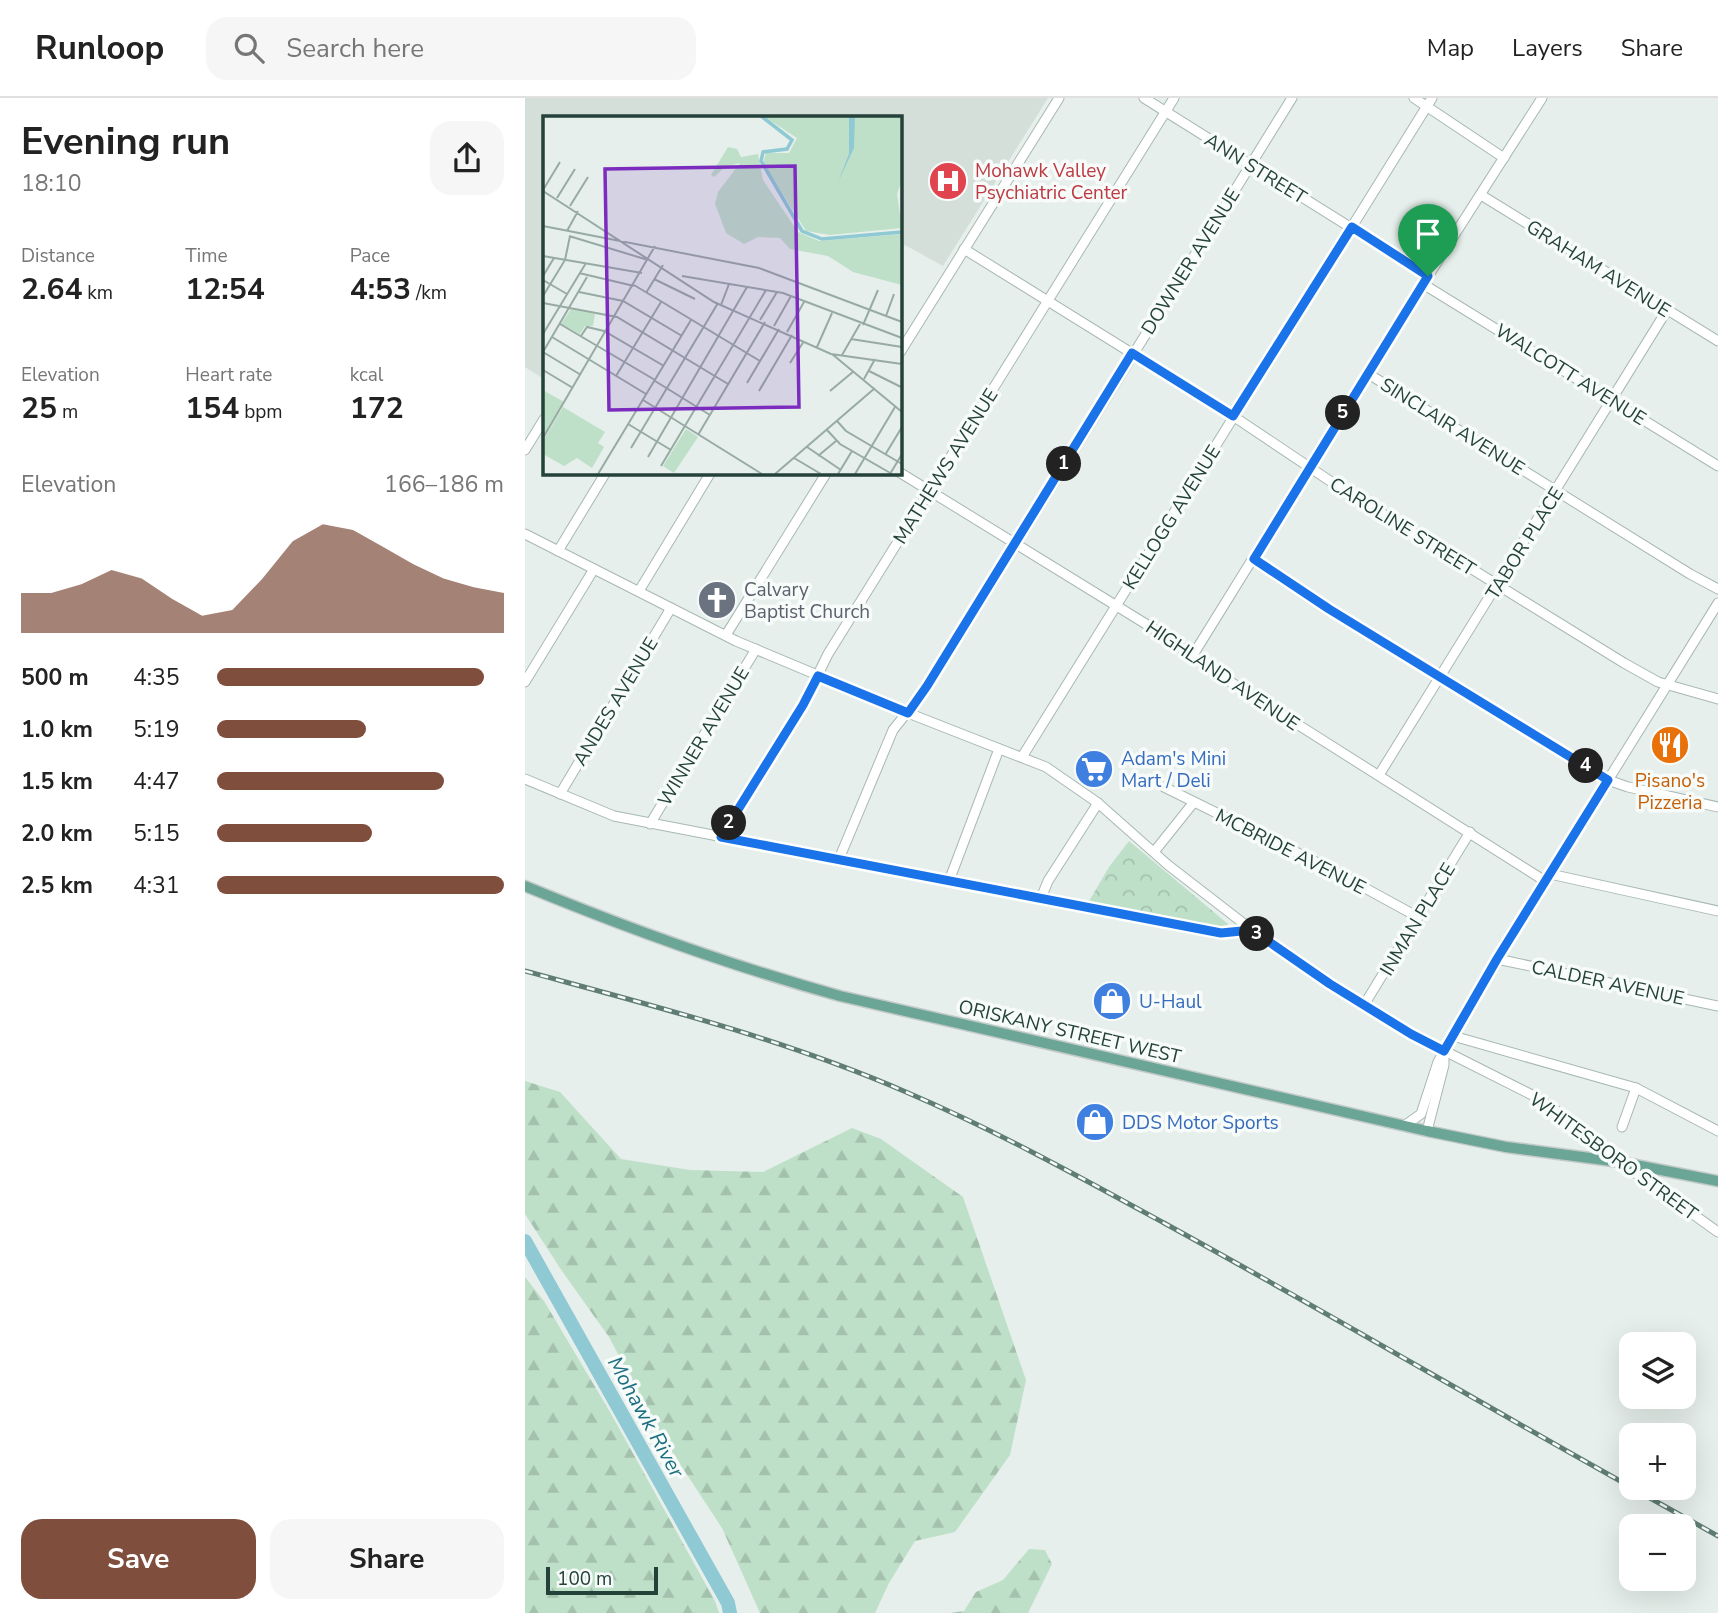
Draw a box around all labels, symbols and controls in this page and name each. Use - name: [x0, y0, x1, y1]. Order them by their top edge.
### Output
- search box: [206, 17, 696, 80]
- text: Runloop: [35, 26, 164, 71]
- icon: search: [230, 29, 268, 67]
- text: Search here: [286, 31, 424, 66]
- text: Map: [1427, 32, 1474, 64]
- text: Layers: [1512, 32, 1583, 64]
- text: Share: [1621, 32, 1683, 64]
- text: Evening run: [21, 116, 230, 167]
- inset map: [543, 116, 901, 474]
- button: share: [430, 121, 504, 195]
- street label: ANN STREET: [1200, 127, 1312, 211]
- place label: Mohawk Valley Psychiatric Center: [975, 158, 1128, 206]
- hospital icon: Mohawk Valley Psychiatric Center: [927, 160, 969, 202]
- text: 18:10: [21, 168, 81, 199]
- street label: DOWNER AVENUE: [1135, 183, 1246, 340]
- pin: [1398, 204, 1458, 276]
- street label: GRAHAM AVENUE: [1521, 214, 1676, 324]
- icon: arrive: [1409, 215, 1447, 253]
- text: Distance: [21, 243, 95, 269]
- text: Time: [185, 243, 228, 269]
- text: Pace: [350, 243, 390, 269]
- text: 2.64: [21, 269, 82, 310]
- text: 12:54: [185, 269, 265, 310]
- text: 4:53: [350, 269, 411, 310]
- text: km: [82, 280, 113, 306]
- text: /km: [411, 280, 447, 306]
- street label: WALCOTT AVENUE: [1490, 318, 1651, 432]
- text: Elevation: [21, 362, 100, 388]
- text: Heart rate: [185, 362, 272, 388]
- text: kcal: [350, 362, 383, 388]
- street label: SINCLAIR AVENUE: [1375, 372, 1530, 482]
- street label: MATHEWS AVENUE: [887, 384, 1004, 549]
- text: 25: [21, 388, 57, 429]
- text: 154: [185, 388, 239, 429]
- text: 172: [350, 388, 404, 429]
- pin: 5: [1325, 396, 1361, 430]
- text: m: [57, 399, 78, 425]
- text: bpm: [239, 399, 283, 425]
- text: 5: [1337, 399, 1348, 425]
- street label: KELLOGG AVENUE: [1117, 440, 1227, 595]
- pin: 1: [1047, 446, 1081, 482]
- text: 1: [1058, 450, 1069, 476]
- text: Elevation: [21, 469, 116, 500]
- text: 166–186 m: [384, 469, 504, 500]
- street label: CAROLINE STREET: [1325, 471, 1481, 583]
- street label: TABOR PLACE: [1480, 482, 1570, 605]
- place label: Calvary Baptist Church: [744, 577, 870, 625]
- church icon: Calvary Baptist Church: [696, 579, 738, 621]
- street label: HIGHLAND AVENUE: [1140, 615, 1304, 737]
- street label: ANDES AVENUE: [567, 632, 664, 771]
- text: 500 m: [21, 662, 89, 693]
- text: 4:35: [133, 662, 180, 693]
- street label: WINNER AVENUE: [652, 662, 756, 811]
- text: 1.0 km: [21, 714, 93, 745]
- text: 5:19: [133, 714, 180, 745]
- restaurant icon: Pisano's Pizzeria: [1649, 724, 1691, 766]
- place label: Adam's Mini Mart / Deli: [1121, 746, 1226, 794]
- supermarket icon: Adam's Mini Mart / Deli: [1073, 748, 1115, 790]
- pin: 4: [1569, 748, 1603, 784]
- text: 4: [1580, 752, 1591, 778]
- text: 1.5 km: [21, 766, 93, 797]
- text: 4:47: [133, 766, 180, 797]
- place label: Pisano's Pizzeria: [1635, 768, 1705, 816]
- street label: MCBRIDE AVENUE: [1211, 803, 1370, 901]
- pin: 2: [711, 806, 747, 840]
- text: 2: [723, 809, 734, 835]
- text: 2.0 km: [21, 818, 93, 849]
- text: 5:15: [133, 818, 180, 849]
- street label: INMAN PLACE: [1374, 858, 1462, 981]
- text: 2.5 km: [21, 870, 93, 901]
- text: 4:31: [133, 870, 180, 901]
- pin: 3: [1239, 916, 1275, 952]
- text: 3: [1251, 920, 1262, 946]
- street label: CALDER AVENUE: [1529, 954, 1686, 1012]
- shop icon: U-Haul: [1091, 980, 1133, 1022]
- place label: U-Haul: [1139, 989, 1202, 1015]
- street label: ORISKANY STREET WEST: [956, 994, 1184, 1070]
- street label: WHITESBORO STREET: [1524, 1087, 1703, 1227]
- shop icon: DDS Motor Sports: [1074, 1101, 1116, 1143]
- place label: DDS Motor Sports: [1122, 1110, 1279, 1136]
- map controls: [1619, 1332, 1696, 1591]
- button: layers: [1619, 1332, 1696, 1409]
- water label: Mohawk River: [601, 1351, 691, 1483]
- button: +: [1619, 1423, 1696, 1500]
- button: −: [1619, 1514, 1696, 1591]
- button: Save: [21, 1519, 256, 1599]
- button: Share: [270, 1519, 504, 1599]
- scale bar: [546, 1564, 658, 1596]
- text: 100 m: [557, 1566, 612, 1592]

